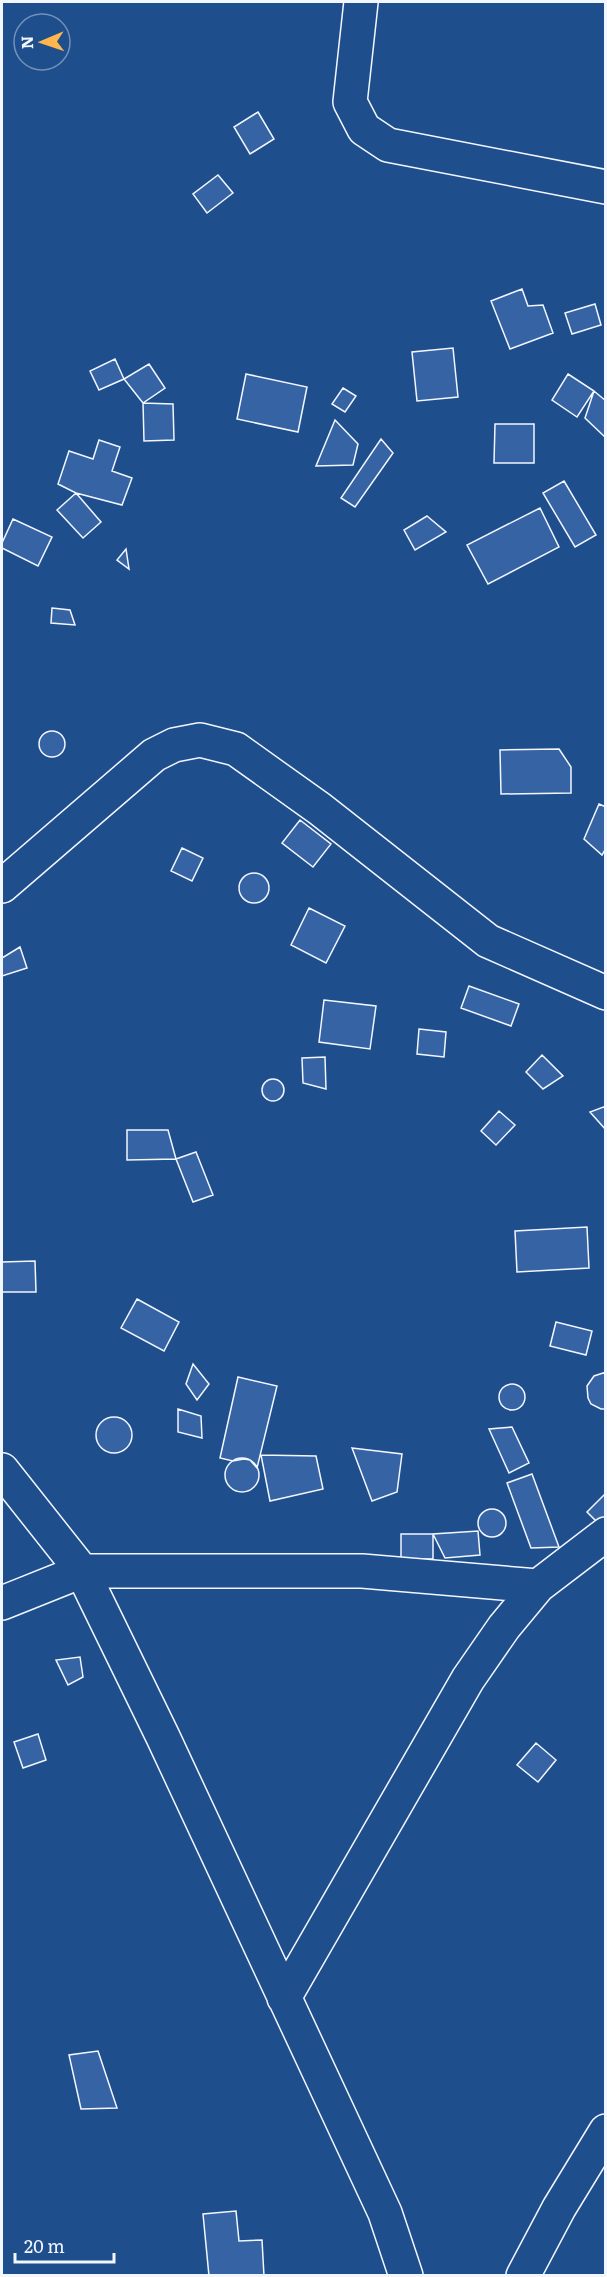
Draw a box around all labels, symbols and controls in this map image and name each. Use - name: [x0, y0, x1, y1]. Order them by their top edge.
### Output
- north arrow: [12, 12, 72, 72]
- text: N: [14, 35, 38, 50]
- scale bar: [15, 2226, 114, 2264]
- text: 20 m: [24, 2232, 65, 2259]

